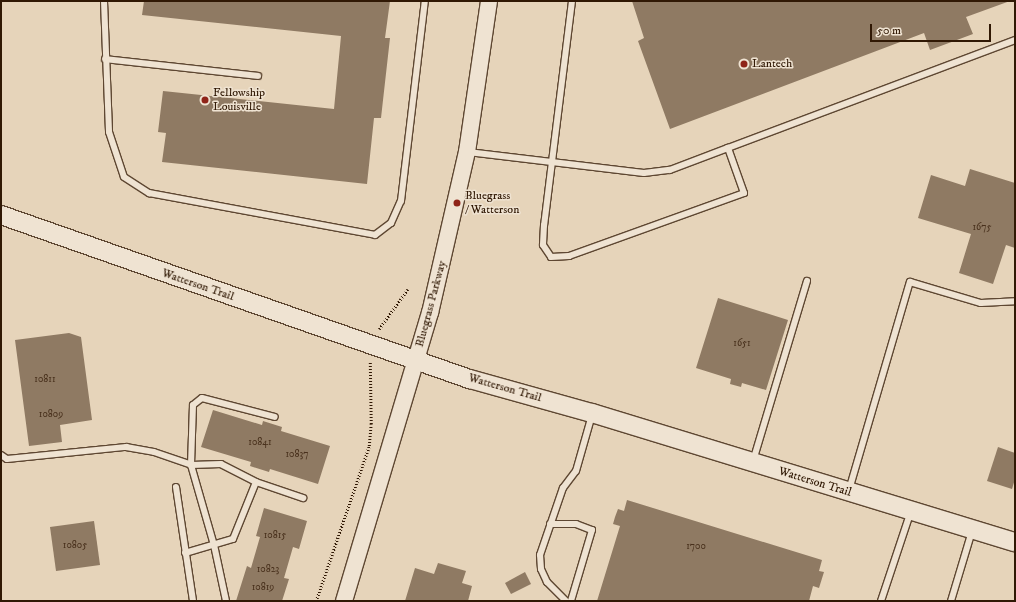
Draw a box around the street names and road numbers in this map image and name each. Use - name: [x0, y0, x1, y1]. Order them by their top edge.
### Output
- street label: Bluegrass Parkway: [413, 259, 449, 349]
- street label: Watterson Trail: [160, 266, 236, 304]
- street label: Watterson Trail: [467, 371, 543, 405]
- street label: Watterson Trail: [777, 464, 853, 500]

